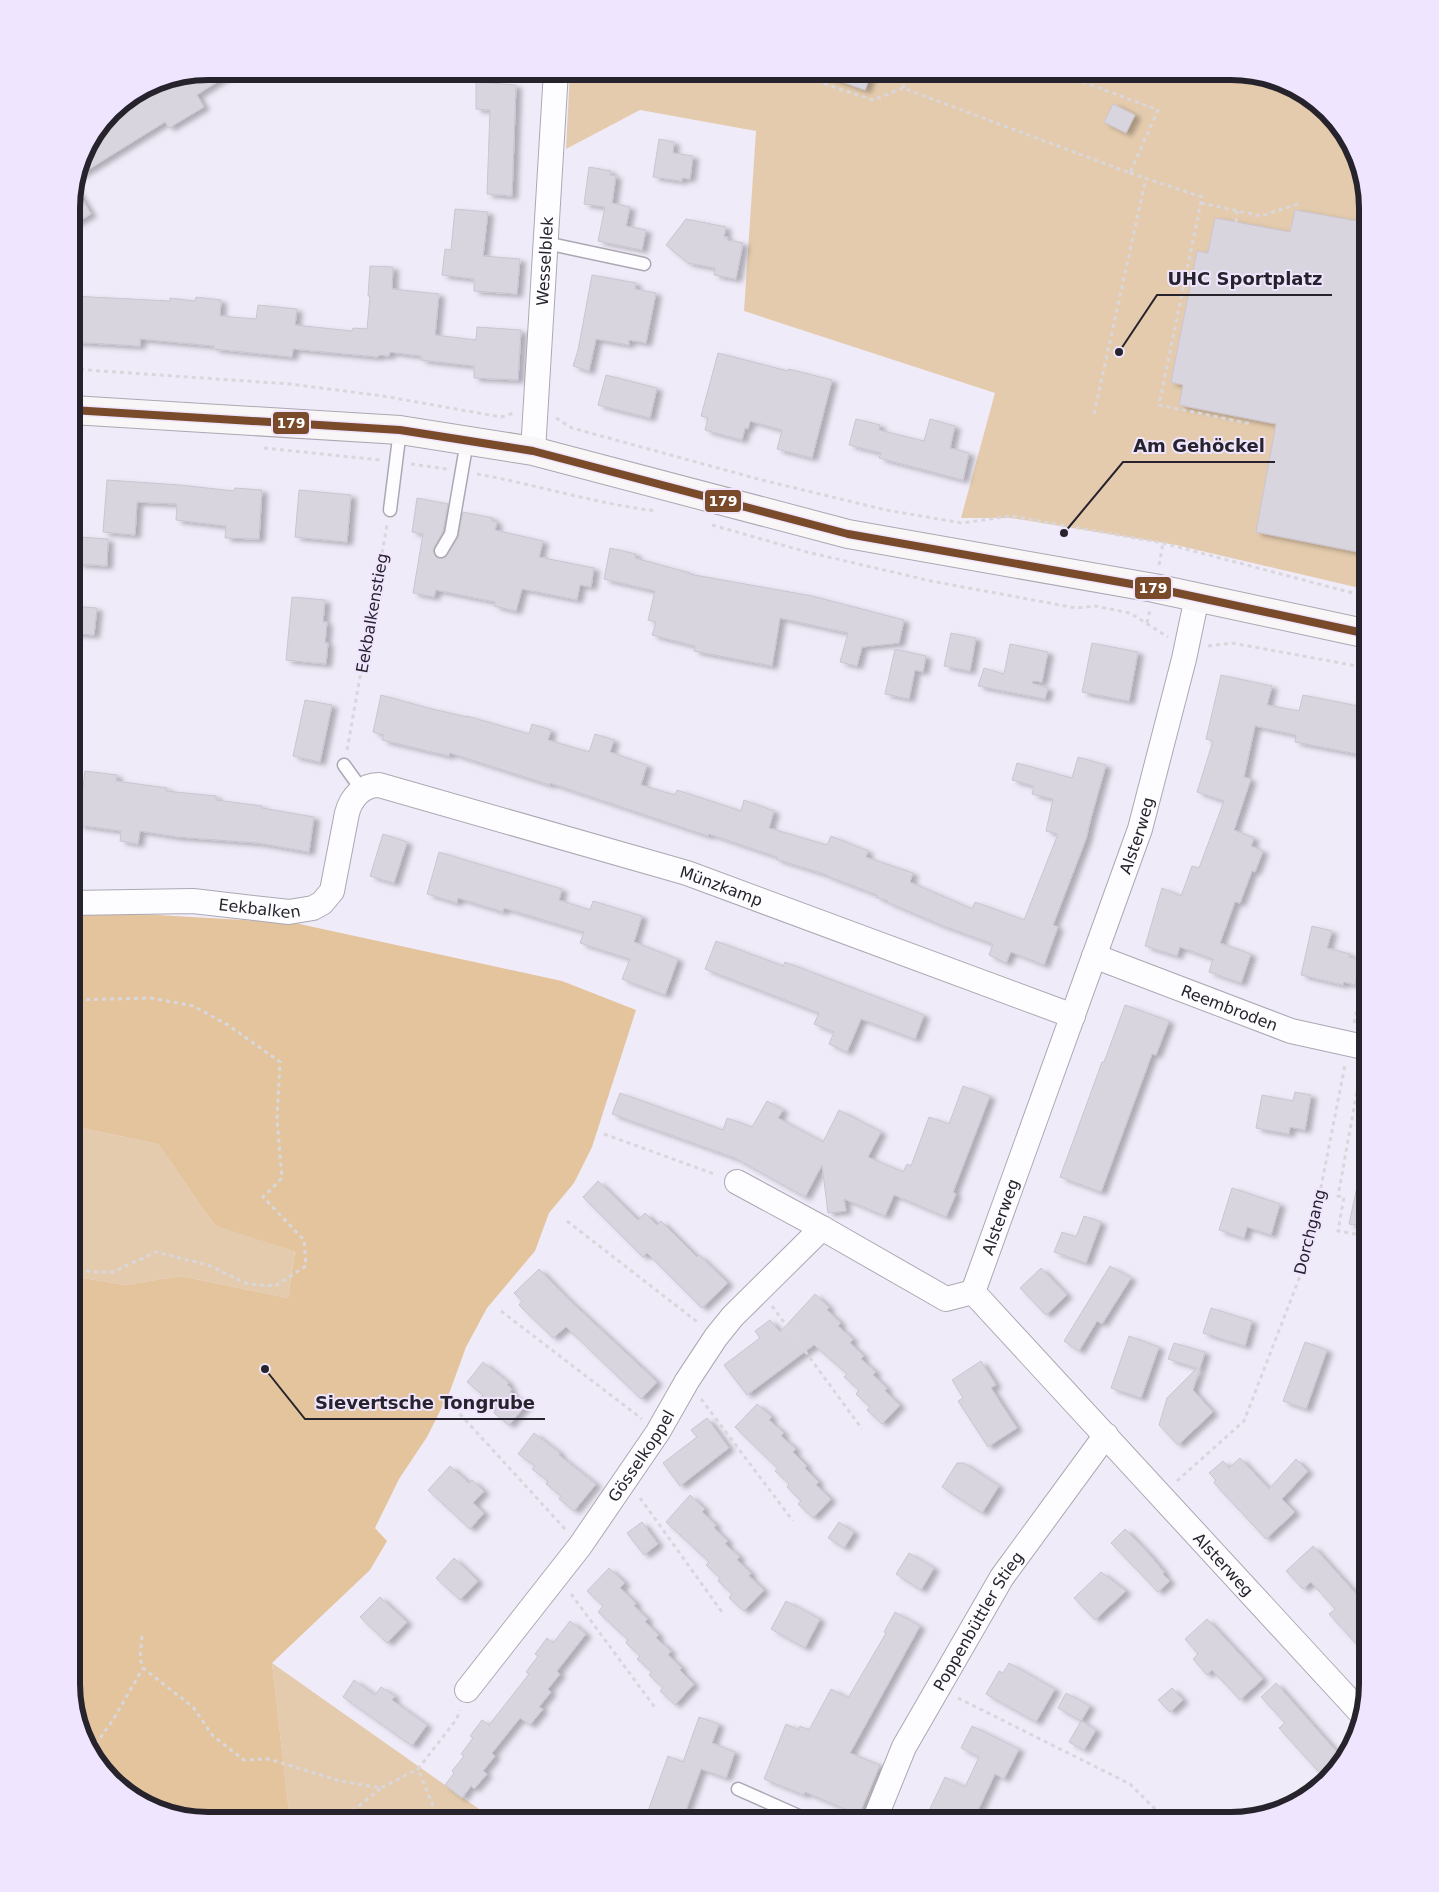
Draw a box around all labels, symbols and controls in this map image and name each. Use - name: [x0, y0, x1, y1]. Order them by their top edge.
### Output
- street label: Wesselblek: [532, 215, 557, 307]
- callout: UHC Sportplatz: [1157, 262, 1332, 295]
- text: UHC Sportplatz: [1167, 268, 1323, 289]
- line badge: 179: [272, 411, 310, 435]
- text: 179: [276, 415, 306, 431]
- callout: Am Gehöckel: [1123, 429, 1275, 462]
- text: Am Gehöckel: [1133, 435, 1265, 456]
- line badge: 179: [704, 489, 742, 513]
- text: 179: [708, 493, 738, 509]
- street label: Eekbalkenstieg: [352, 552, 392, 674]
- line badge: 179: [1134, 576, 1172, 600]
- text: 179: [1138, 580, 1168, 596]
- street label: Alsterweg: [1115, 795, 1157, 876]
- street label: Münzkamp: [678, 862, 765, 910]
- street label: Eekbalken: [218, 895, 302, 922]
- street label: Reembroden: [1178, 981, 1281, 1035]
- street label: Alsterweg: [978, 1176, 1023, 1257]
- street label: Dorchgang: [1290, 1187, 1330, 1277]
- callout: Sievertsche Tongrube: [305, 1386, 545, 1419]
- text: Sievertsche Tongrube: [315, 1392, 535, 1413]
- street label: Gösselkoppel: [604, 1406, 678, 1505]
- street label: Alsterweg: [1190, 1528, 1258, 1600]
- street label: Poppenbüttler Stieg: [929, 1548, 1027, 1694]

